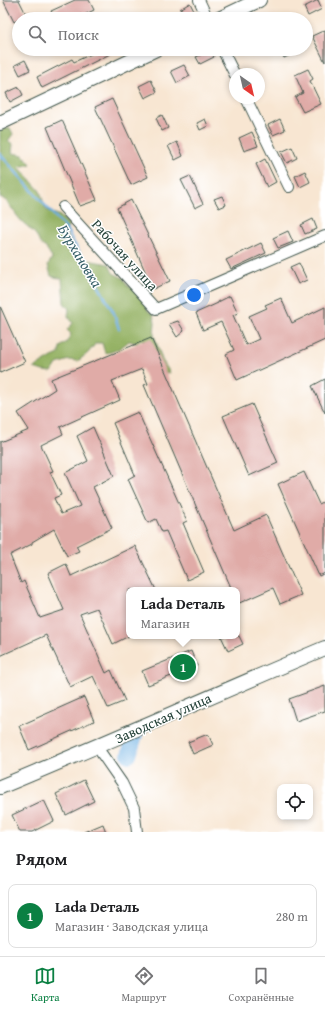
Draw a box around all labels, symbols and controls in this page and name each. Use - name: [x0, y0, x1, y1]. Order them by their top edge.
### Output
- search box: [12, 12, 313, 56]
- icon: search: [26, 23, 48, 45]
- text: Поиск: [58, 24, 99, 45]
- north arrow: [229, 68, 265, 104]
- street label: Рабочая улица: [87, 215, 163, 296]
- water label: Бурхановка: [53, 220, 108, 291]
- your location: [184, 285, 204, 305]
- popup: [126, 587, 240, 639]
- text: Lada Dеталь: [141, 593, 225, 614]
- text: Магазин: [141, 614, 190, 633]
- pin: 1: [170, 652, 196, 682]
- street label: Заводская улица: [112, 688, 215, 748]
- map controls: [277, 784, 313, 820]
- button: locate: [277, 784, 313, 820]
- text: Рядом: [16, 846, 67, 871]
- text: Lada Dеталь: [55, 896, 139, 917]
- text: 1: [27, 907, 33, 926]
- text: 280 m: [276, 907, 308, 926]
- text: Магазин · Заводская улица: [55, 917, 208, 936]
- tab: Карта: [31, 965, 59, 1005]
- tab: Маршрут: [121, 965, 166, 1005]
- tab: Сохранённые: [228, 965, 294, 1005]

